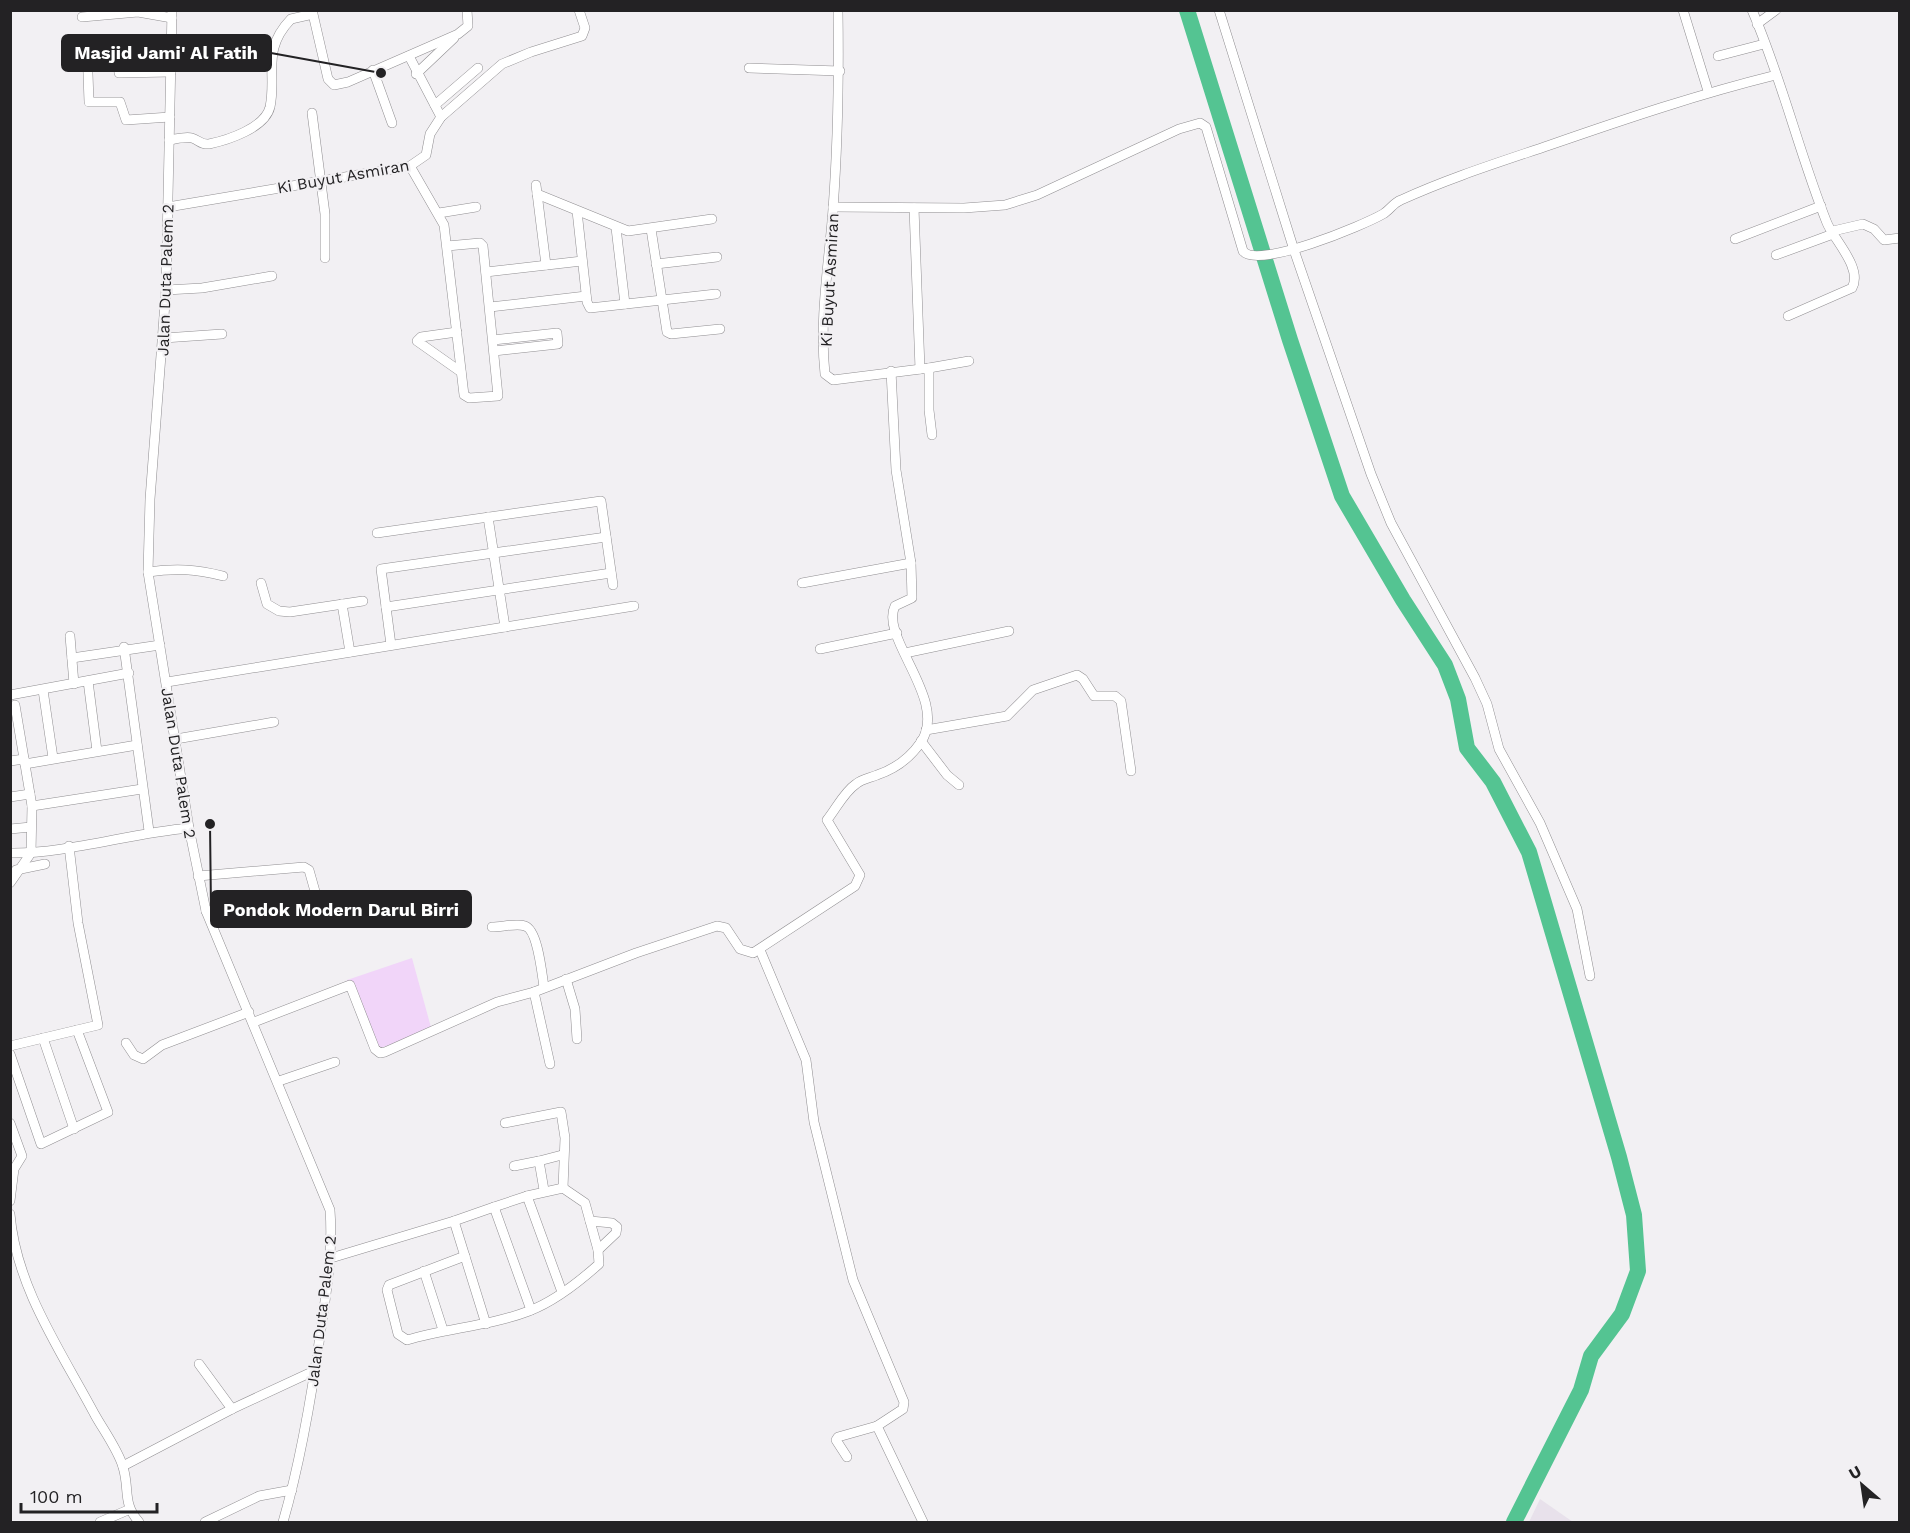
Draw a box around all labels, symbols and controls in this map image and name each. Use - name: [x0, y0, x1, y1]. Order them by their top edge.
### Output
- callout: Masjid Jami' Al Fatih: [62, 35, 271, 71]
- text: Masjid Jami' Al Fatih: [74, 42, 258, 63]
- street label: Ki Buyut Asmiran: [276, 156, 411, 197]
- street label: Jalan Duta Palem 2: [153, 204, 178, 356]
- street label: Ki Buyut Asmiran: [817, 213, 842, 347]
- street label: Jalan Duta Palem 2: [157, 686, 200, 840]
- callout: Pondok Modern Darul Birri: [211, 891, 471, 927]
- text: Pondok Modern Darul Birri: [223, 899, 459, 920]
- street label: Jalan Duta Palem 2: [303, 1234, 340, 1388]
- north arrow: [1832, 1455, 1892, 1515]
- text: U: [1845, 1461, 1865, 1483]
- scale bar: [21, 1476, 158, 1514]
- text: 100 m: [30, 1486, 83, 1507]

